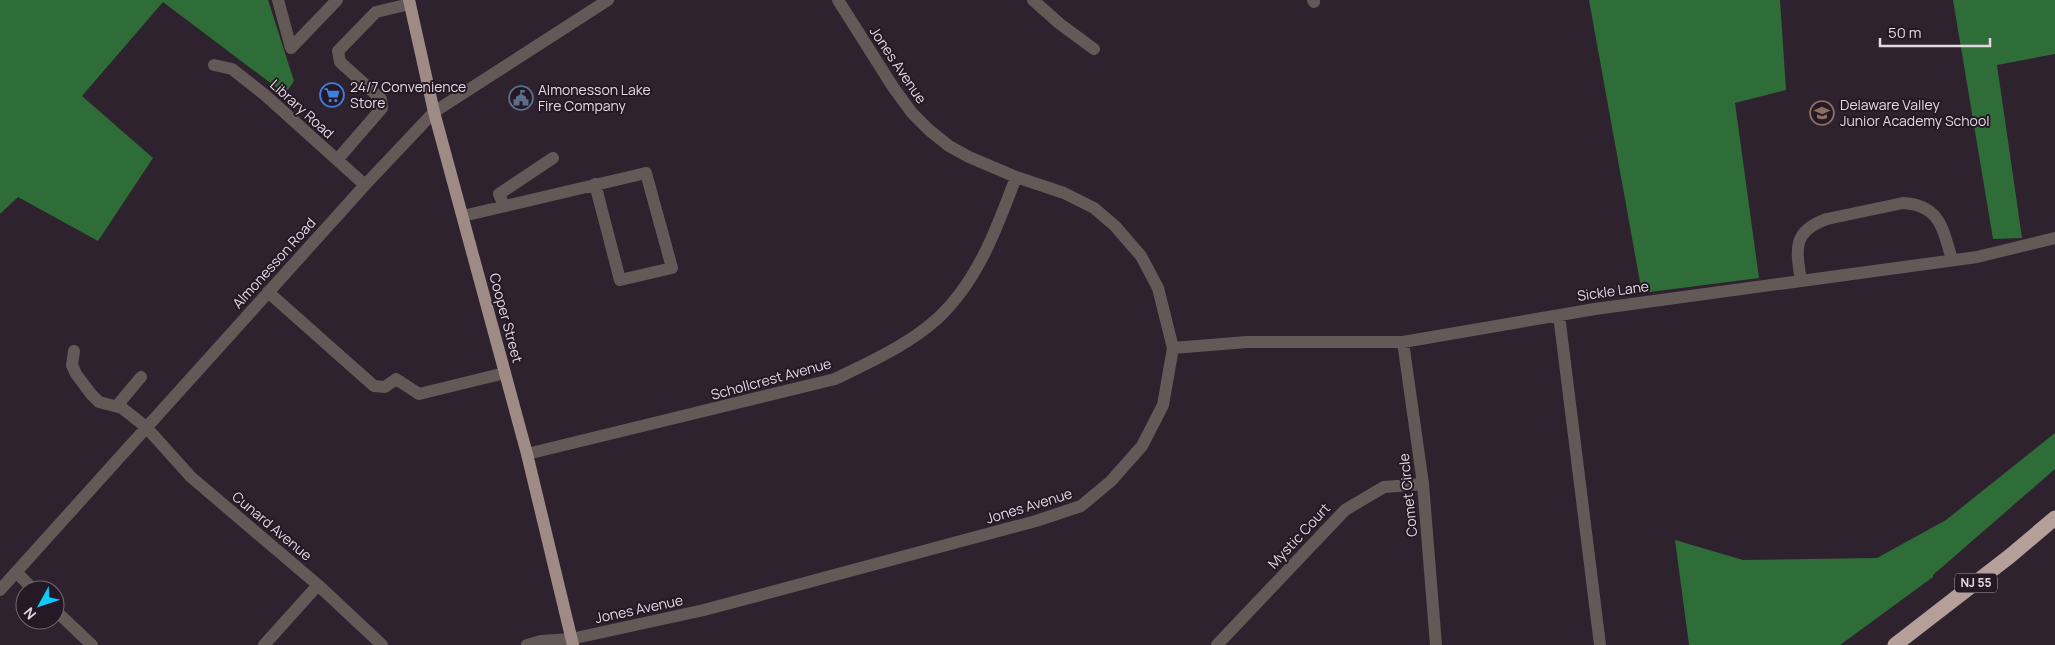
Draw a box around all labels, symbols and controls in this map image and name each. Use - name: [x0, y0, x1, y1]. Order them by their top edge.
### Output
- scale bar: [1880, 15, 1990, 47]
- street label: Jones Avenue: [866, 22, 931, 107]
- text: 50 m: [1888, 22, 1922, 43]
- street label: Library Road: [266, 75, 338, 142]
- place label: 24/7 Convenience Store: [350, 77, 466, 112]
- place label: Almonesson Lake Fire Company: [538, 80, 651, 115]
- supermarket icon: 24/7 Convenience Store: [319, 82, 345, 108]
- public building icon: Almonesson Lake Fire Company: [508, 85, 534, 111]
- place label: Delaware Valley Junior Academy School: [1840, 95, 1989, 130]
- school or university icon: Delaware Valley Junior Academy School: [1809, 100, 1835, 126]
- street label: Almonesson Road: [228, 213, 319, 312]
- street label: Cooper Street: [485, 271, 528, 365]
- street label: Sickle Lane: [1576, 276, 1650, 305]
- street label: Schollcrest Avenue: [709, 353, 833, 404]
- street label: Comet Circle: [1394, 452, 1421, 538]
- street label: Jones Avenue: [983, 483, 1074, 528]
- street label: Cunard Avenue: [229, 487, 316, 565]
- street label: Mystic Court: [1263, 498, 1334, 573]
- road number: NJ 55: [1955, 574, 1997, 592]
- north arrow: [15, 580, 65, 630]
- street label: Jones Avenue: [593, 590, 685, 627]
- text: N: [19, 604, 40, 624]

